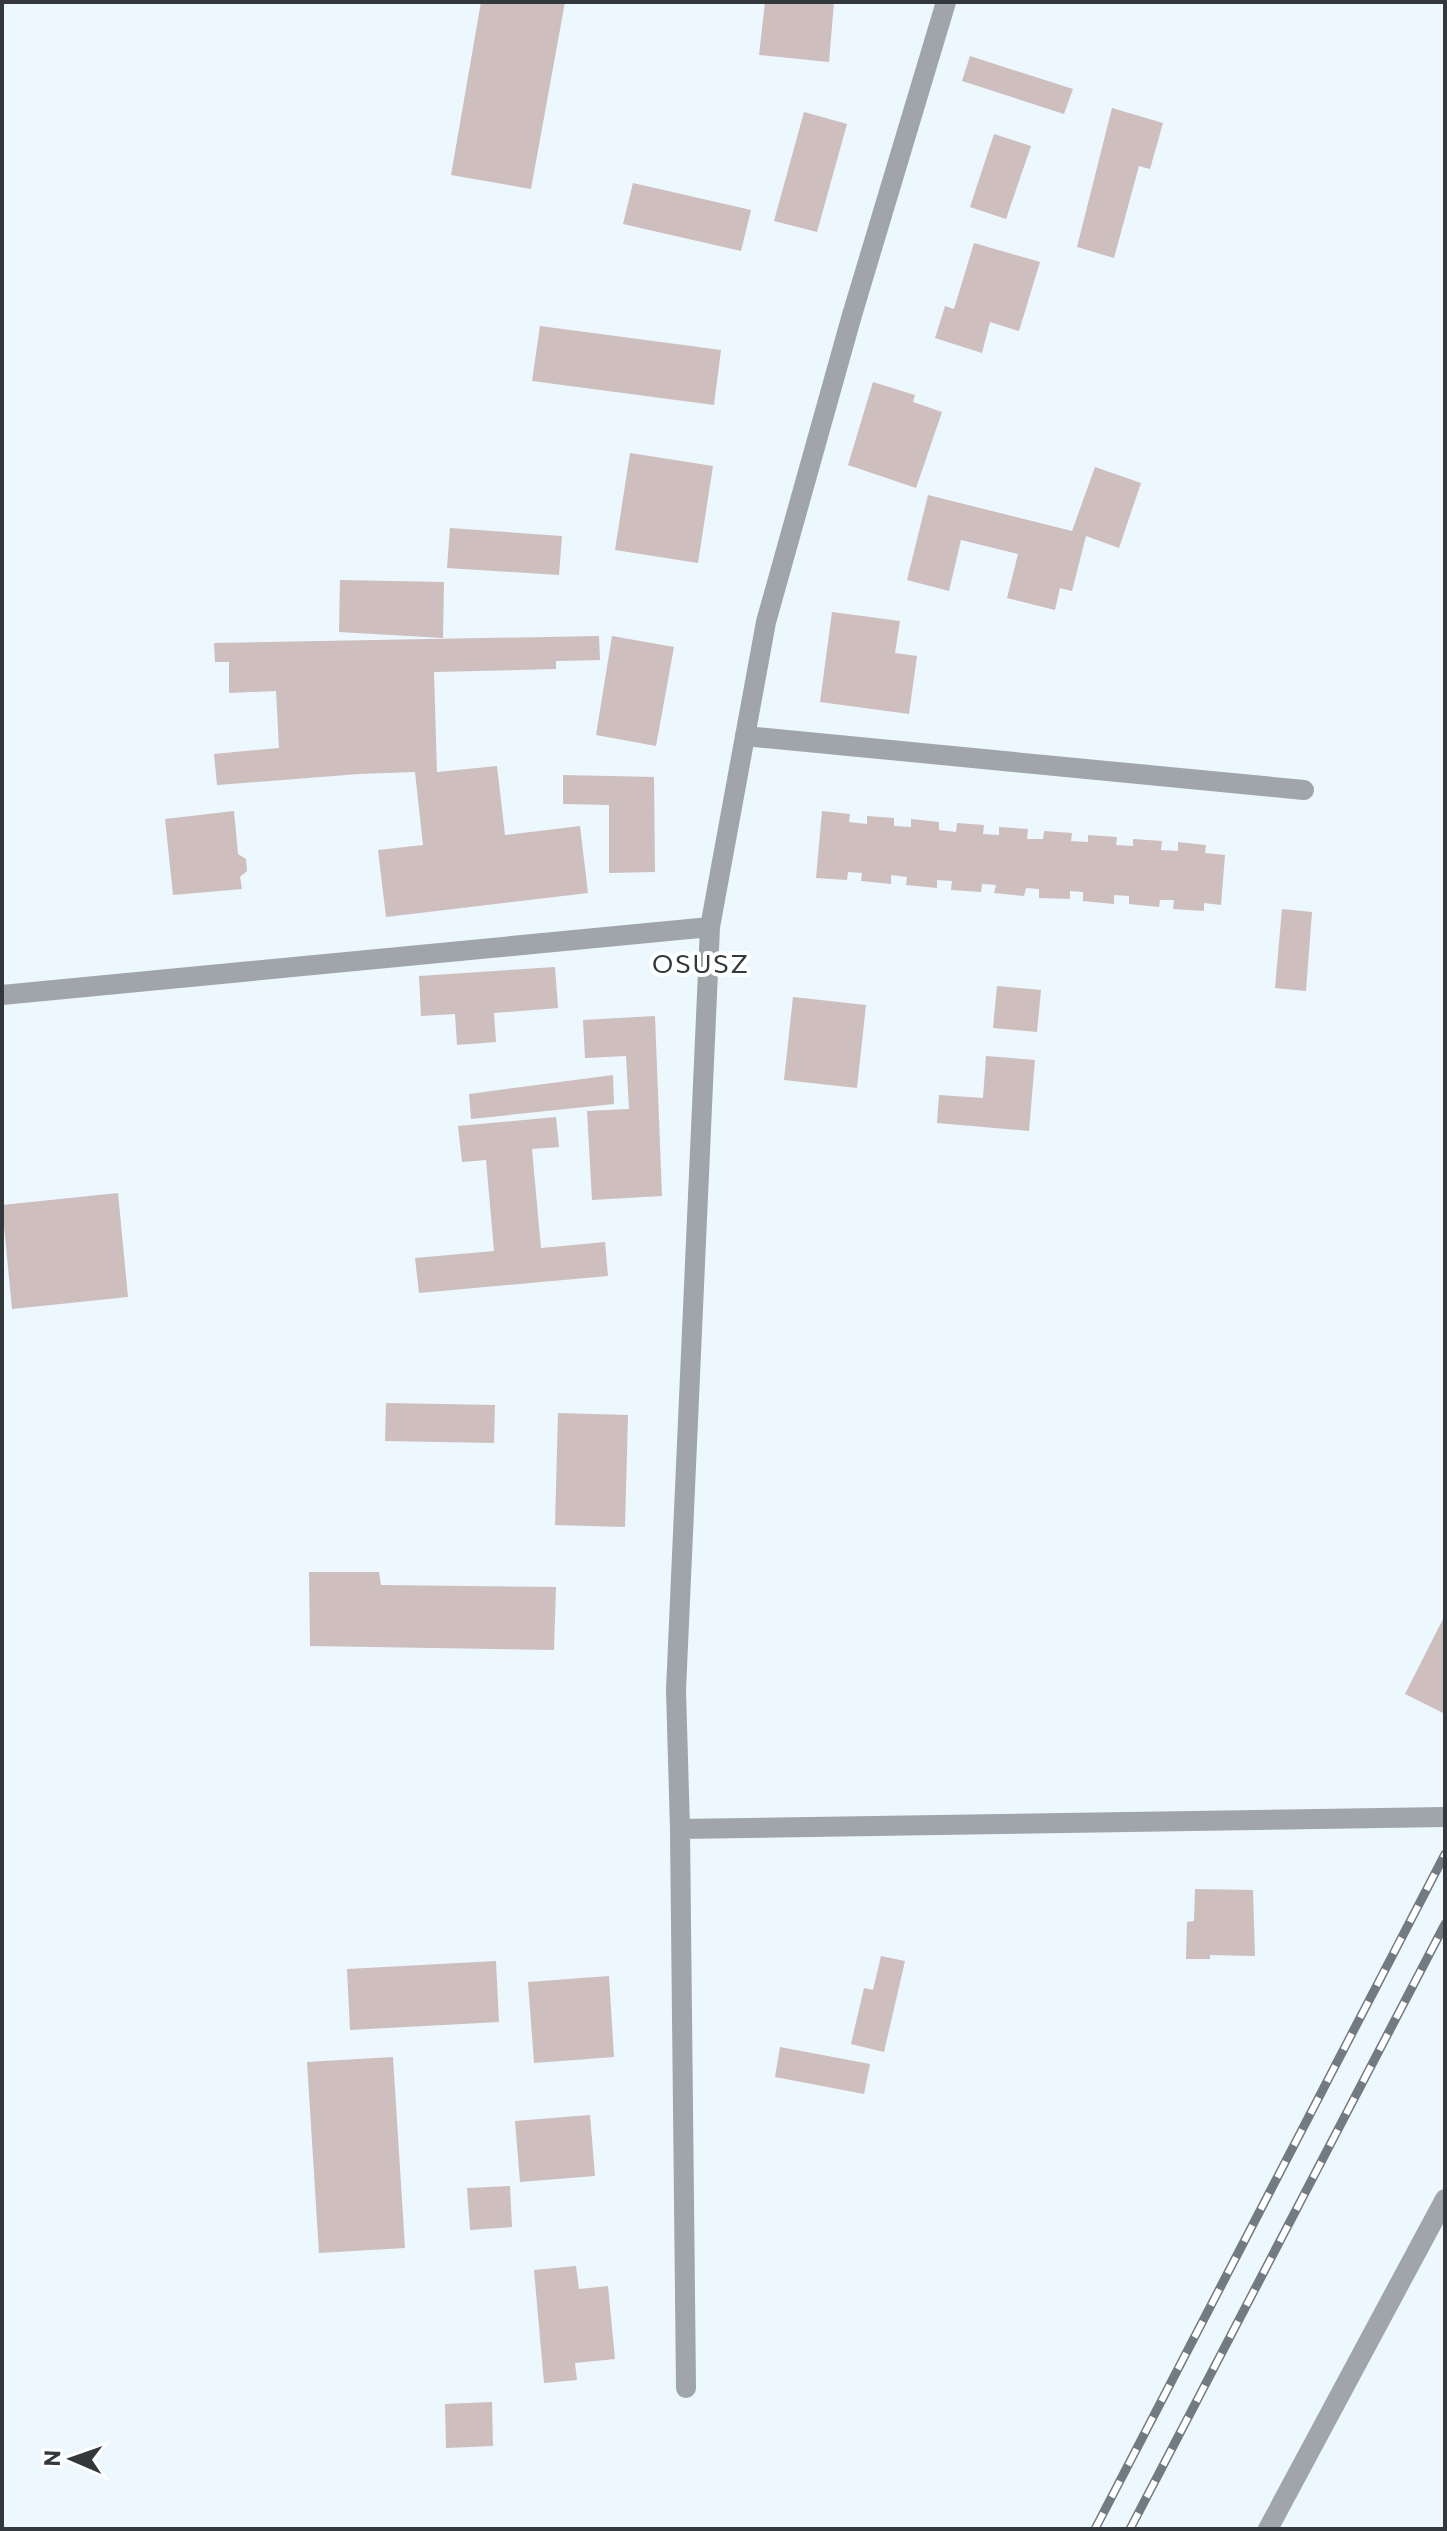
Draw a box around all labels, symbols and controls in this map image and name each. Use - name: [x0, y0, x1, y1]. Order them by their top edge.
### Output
- district label: OSUSZ: [652, 947, 750, 978]
- north arrow: [32, 2419, 112, 2499]
- text: N: [38, 2450, 65, 2467]

